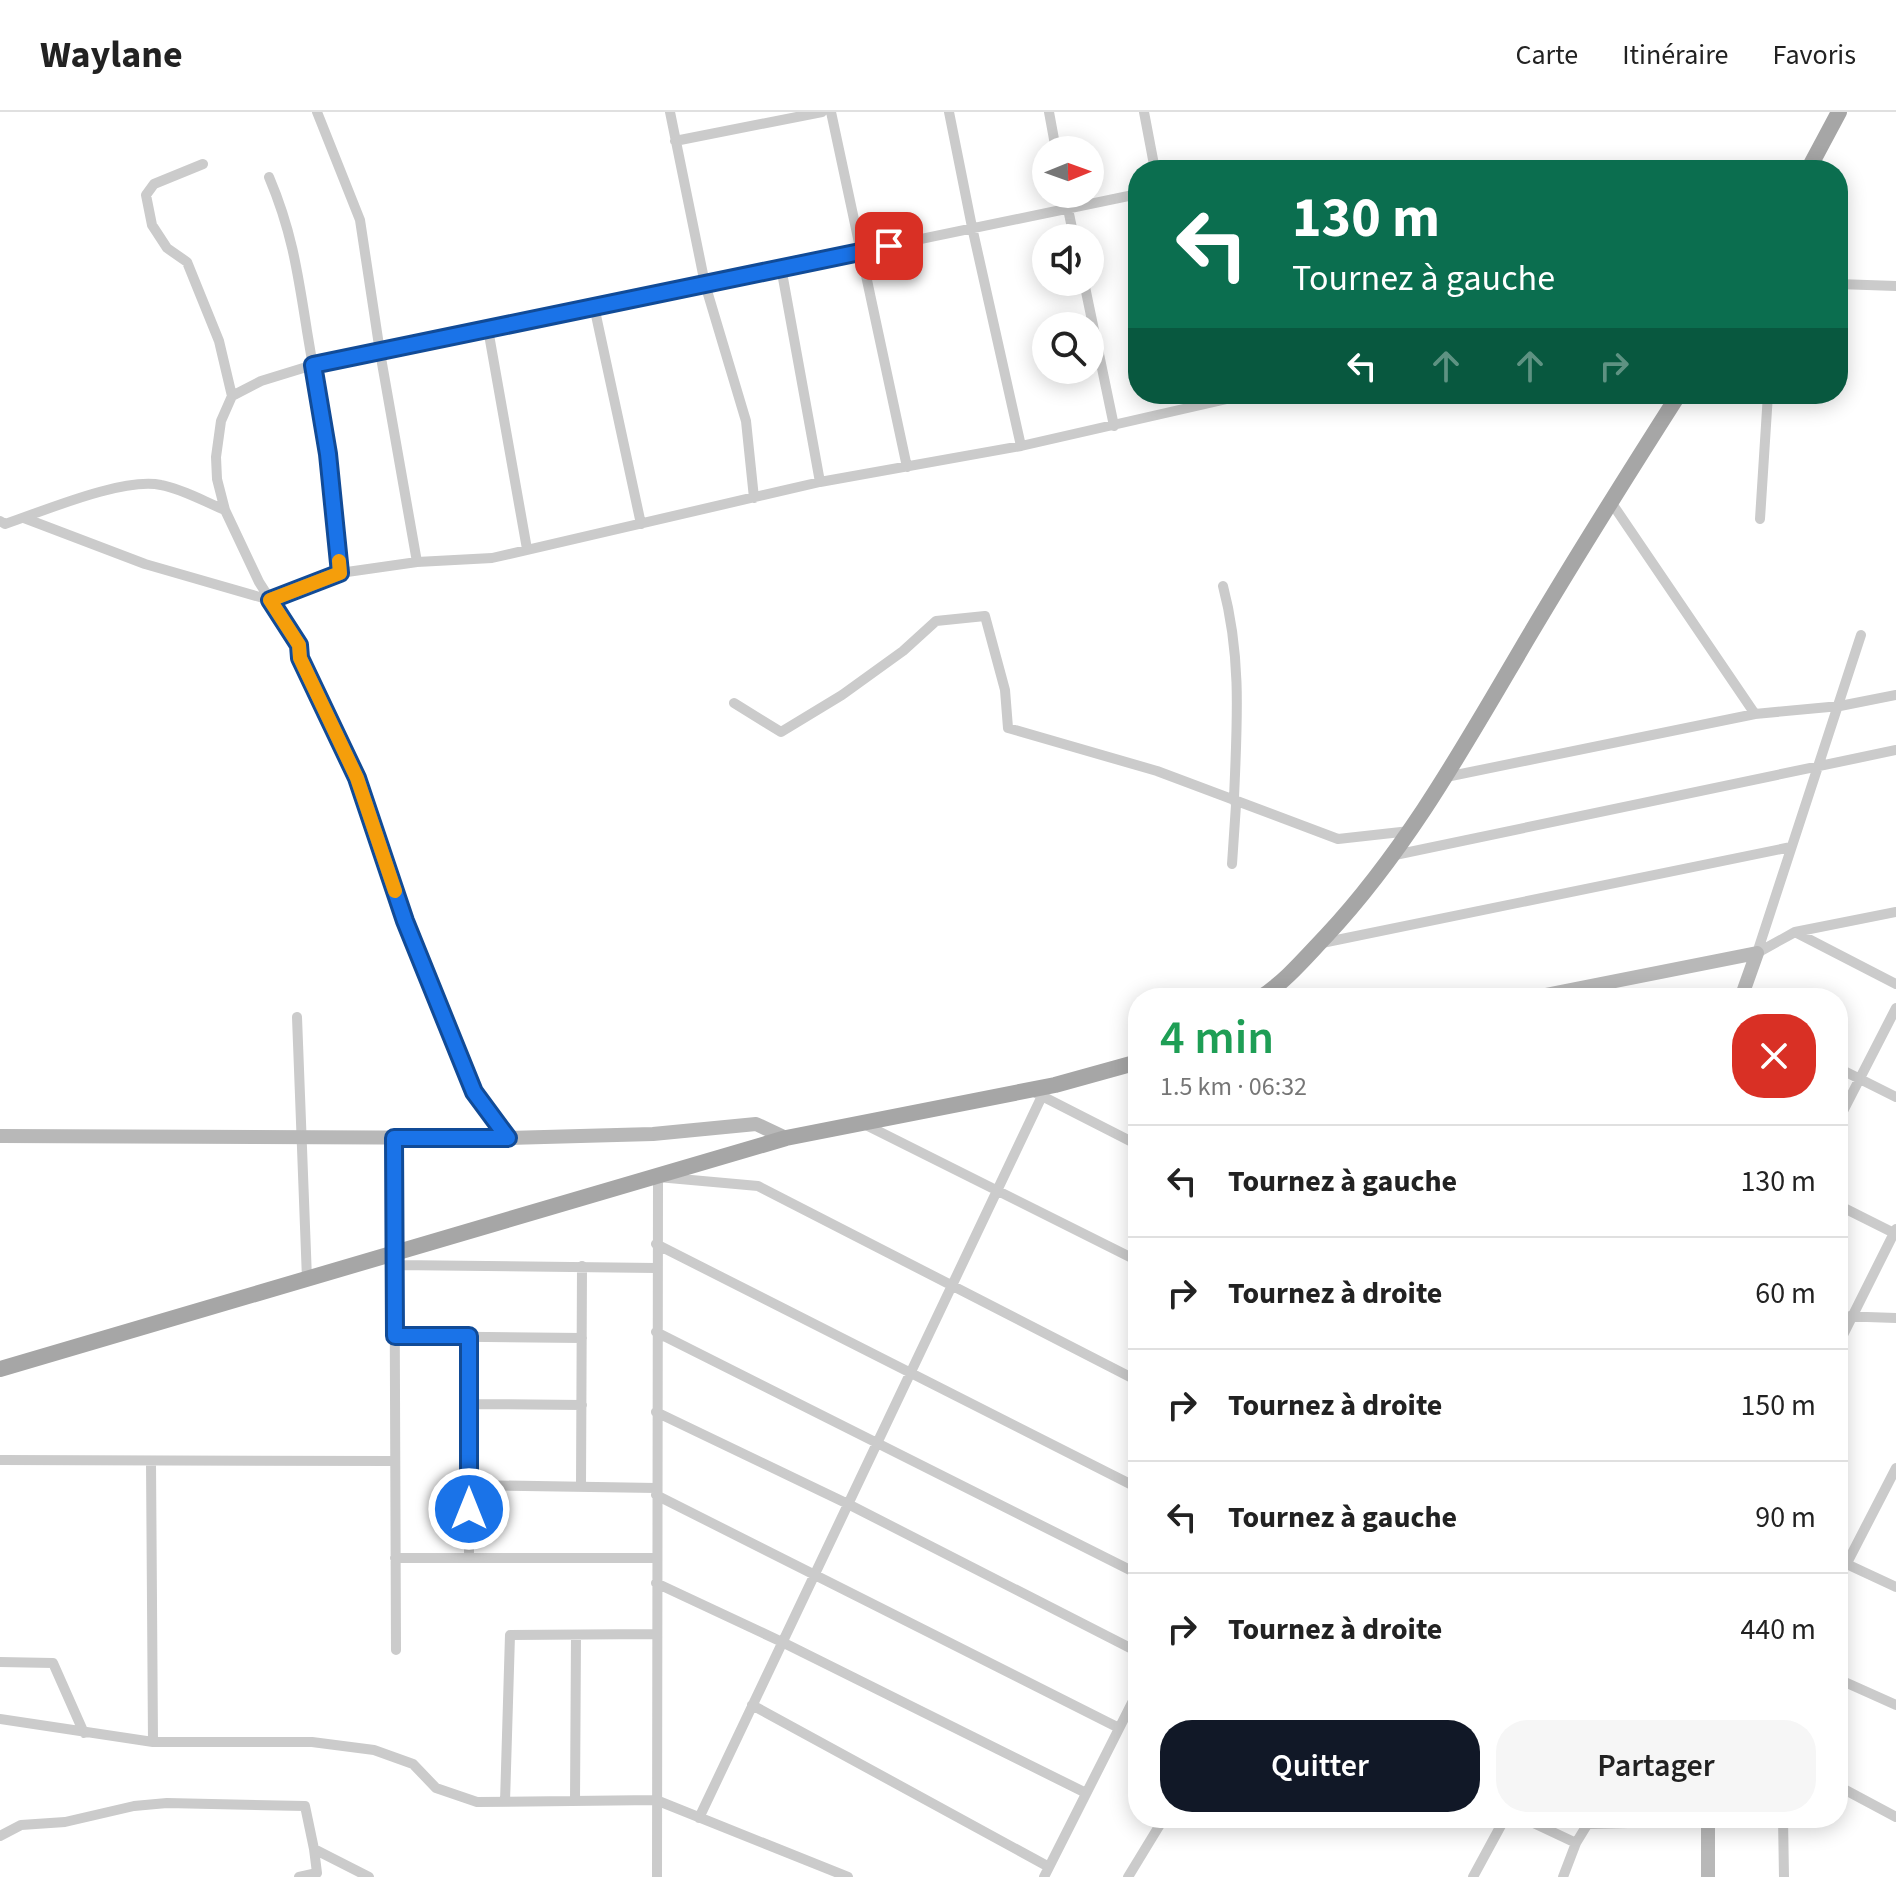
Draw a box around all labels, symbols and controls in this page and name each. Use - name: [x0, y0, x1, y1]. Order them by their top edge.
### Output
- text: Waylane: [40, 28, 183, 82]
- text: Carte: [1515, 35, 1578, 75]
- text: Itinéraire: [1622, 35, 1729, 75]
- text: Favoris: [1773, 35, 1856, 75]
- north arrow: [1032, 136, 1104, 208]
- map controls: [1032, 136, 1104, 384]
- text: 130 m: [1292, 179, 1440, 258]
- icon: left: [1160, 192, 1264, 296]
- pin: [855, 212, 923, 280]
- icon: arrive: [867, 224, 911, 268]
- button: sound: [1032, 224, 1104, 296]
- text: Tournez à gauche: [1292, 253, 1555, 304]
- button: search: [1032, 312, 1104, 384]
- icon: left: [1340, 344, 1384, 388]
- icon: ahead: [1424, 344, 1468, 388]
- icon: ahead: [1508, 344, 1552, 388]
- icon: right: [1592, 344, 1636, 388]
- text: 4 min: [1160, 1004, 1274, 1072]
- button: close: [1732, 1014, 1816, 1098]
- text: 1.5 km · 06:32: [1160, 1068, 1307, 1105]
- icon: left: [1160, 1159, 1204, 1203]
- text: Tournez à gauche: [1228, 1160, 1457, 1203]
- text: 130 m: [1740, 1160, 1816, 1203]
- icon: right: [1160, 1271, 1204, 1315]
- text: Tournez à droite: [1228, 1272, 1442, 1315]
- text: 60 m: [1755, 1272, 1816, 1315]
- icon: right: [1160, 1383, 1204, 1427]
- text: Tournez à droite: [1228, 1384, 1442, 1427]
- text: 150 m: [1740, 1384, 1816, 1427]
- position arrow: [427, 1467, 511, 1551]
- icon: left: [1160, 1495, 1204, 1539]
- text: Tournez à gauche: [1228, 1496, 1457, 1539]
- text: 90 m: [1755, 1496, 1816, 1539]
- icon: right: [1160, 1607, 1204, 1651]
- text: Tournez à droite: [1228, 1608, 1442, 1651]
- text: 440 m: [1740, 1608, 1816, 1651]
- button: Quitter: [1160, 1720, 1480, 1812]
- button: Partager: [1496, 1720, 1816, 1812]

